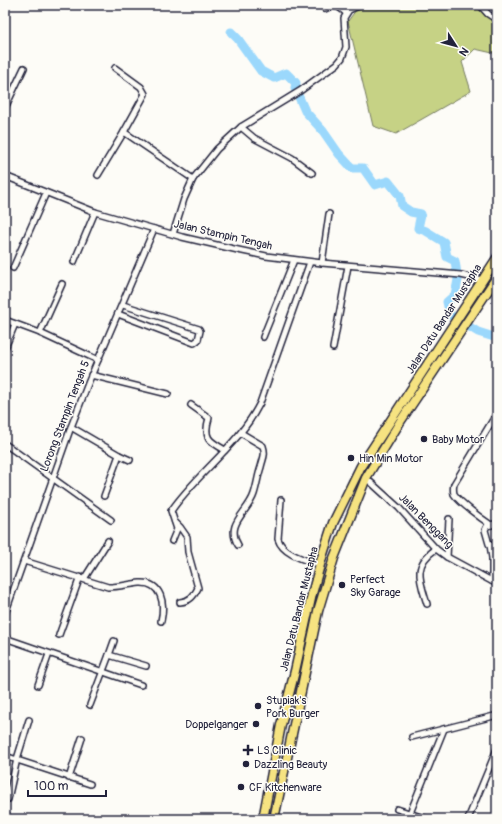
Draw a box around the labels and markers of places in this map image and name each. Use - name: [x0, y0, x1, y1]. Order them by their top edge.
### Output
- place label: Baby Motor: [432, 433, 484, 446]
- marker: Baby Motor: [419, 434, 429, 444]
- place label: Hin Min Motor: [359, 452, 423, 465]
- marker: Hin Min Motor: [346, 453, 356, 463]
- place label: Perfect Sky Garage: [350, 573, 401, 599]
- marker: Perfect Sky Garage: [337, 580, 347, 590]
- place label: Stupiak's Pork Burger: [266, 694, 320, 720]
- marker: Stupiak's Pork Burger: [253, 701, 263, 711]
- place label: Doppelganger: [185, 718, 248, 731]
- marker: Doppelganger: [251, 719, 261, 729]
- marker: LS Clinic: [242, 744, 254, 756]
- place label: LS Clinic: [257, 744, 297, 757]
- place label: Dazzling Beauty: [254, 758, 328, 771]
- marker: Dazzling Beauty: [241, 759, 251, 769]
- place label: CF Kitchenware: [249, 781, 322, 794]
- marker: CF Kitchenware: [236, 782, 246, 792]

